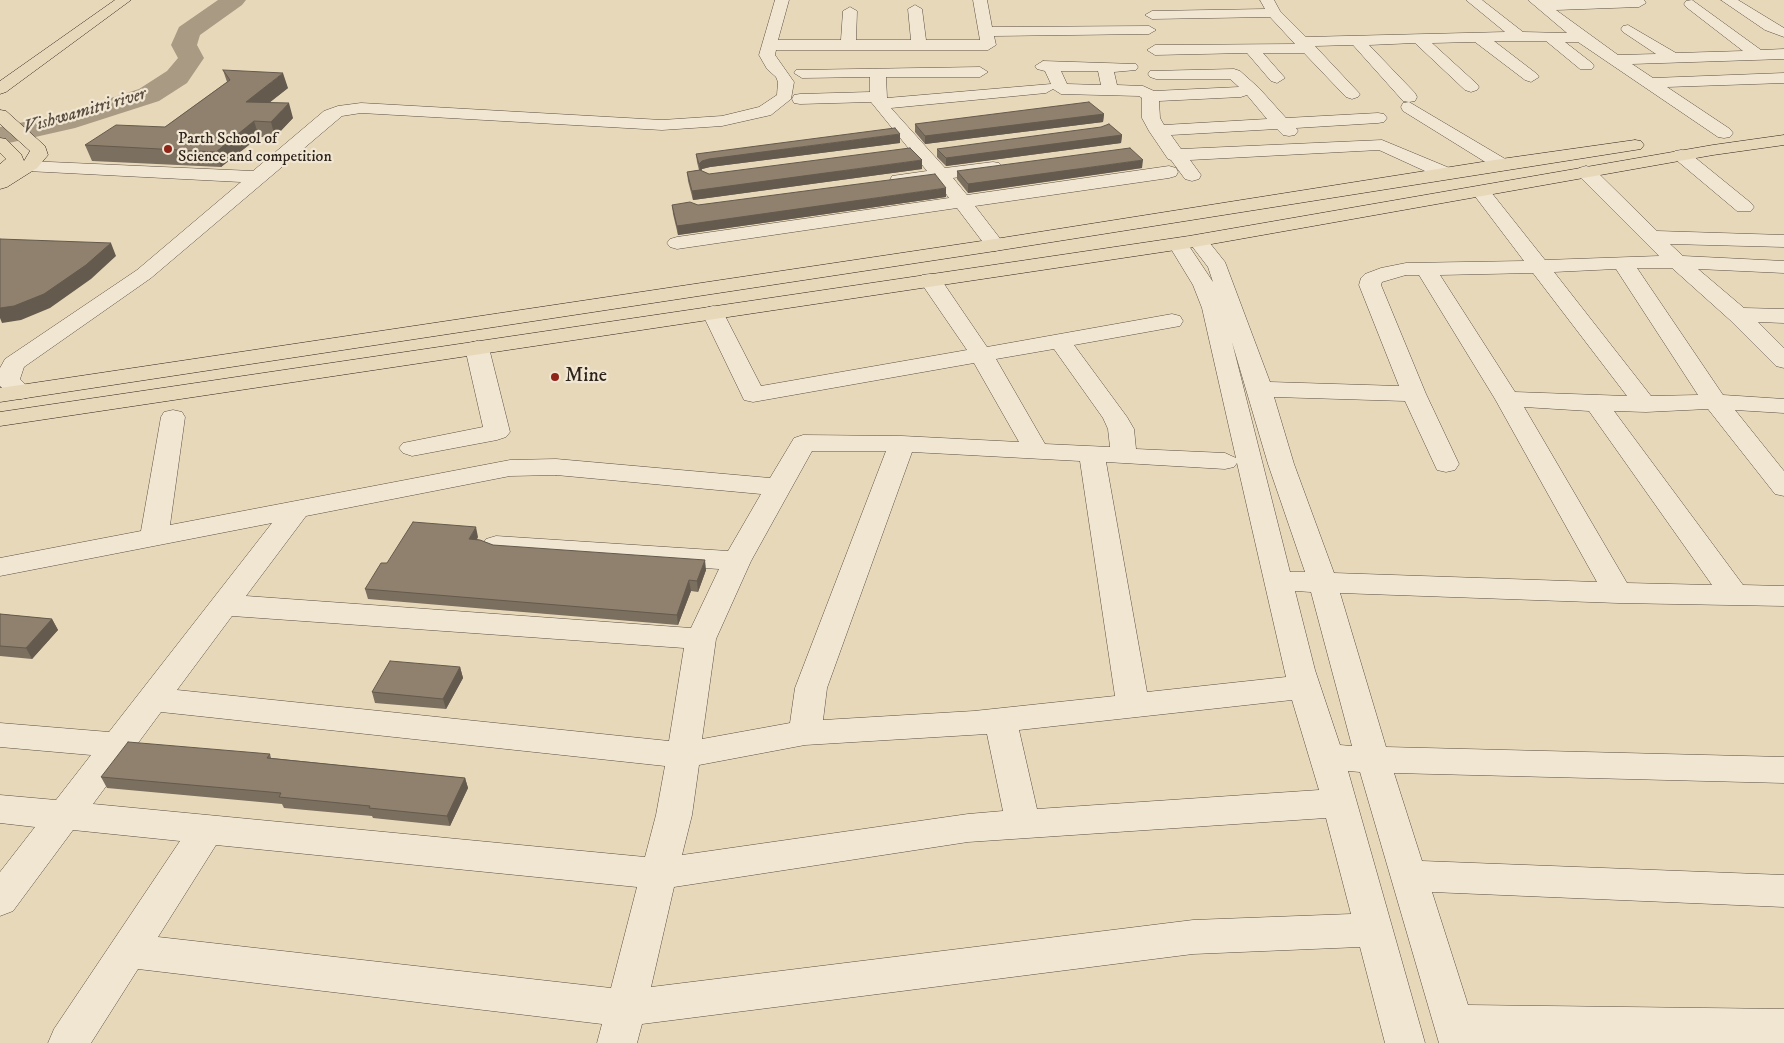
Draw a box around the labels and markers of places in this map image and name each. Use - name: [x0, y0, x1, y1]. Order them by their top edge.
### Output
- place label: Parth School of Science and competition: [178, 130, 332, 168]
- marker: Parth School of Science and competition: [162, 143, 174, 155]
- place label: Mine: [565, 365, 607, 389]
- marker: Mine: [549, 371, 561, 383]

